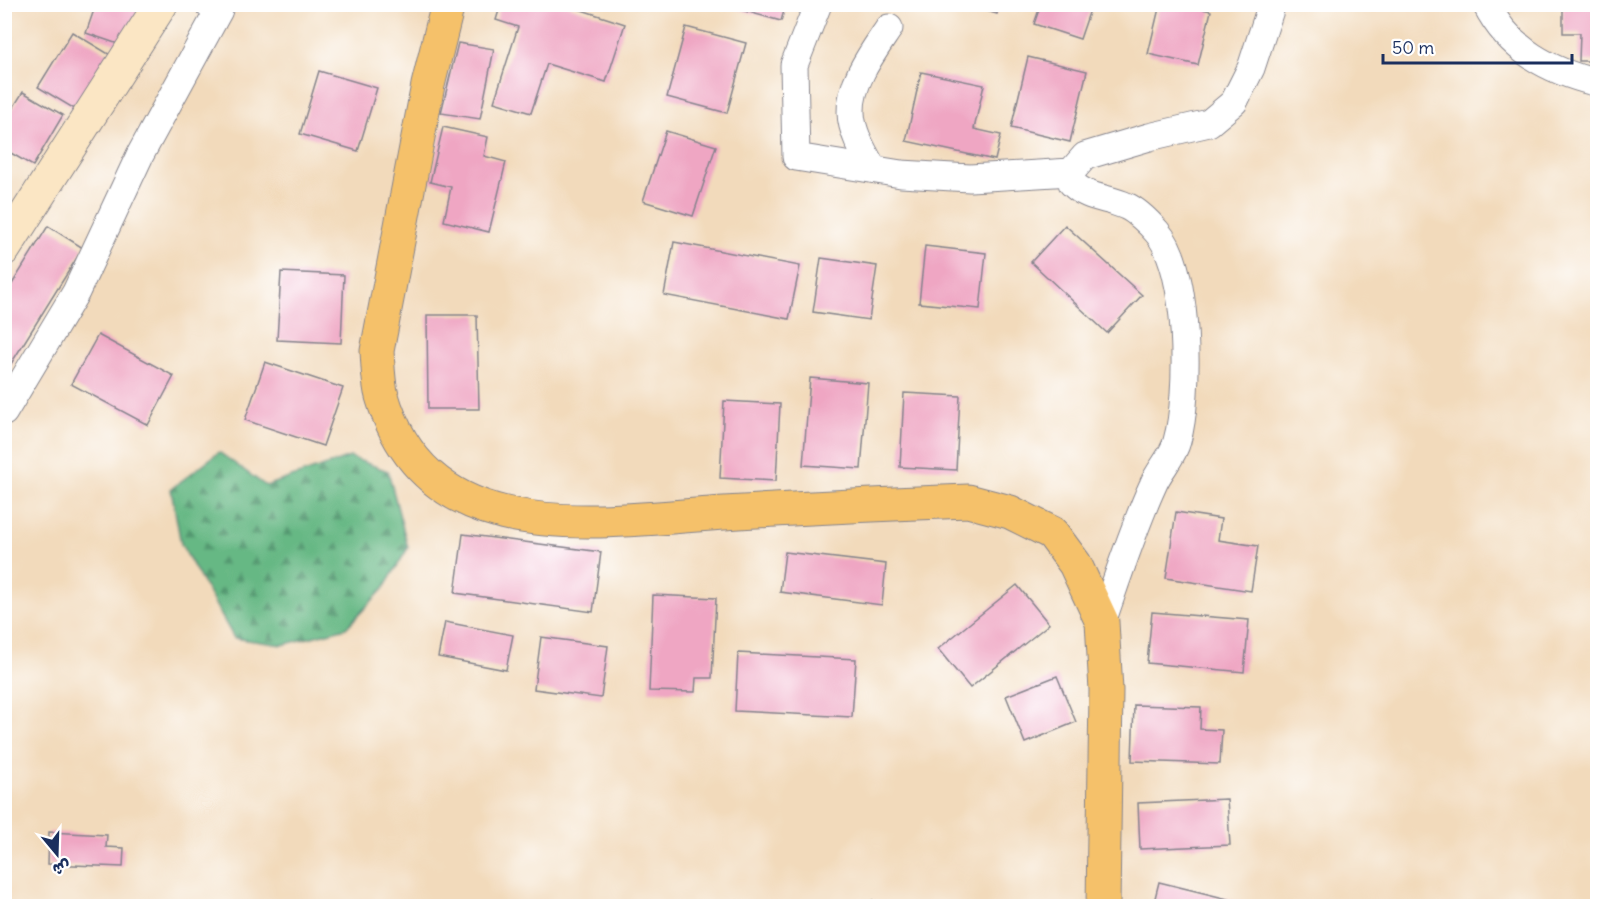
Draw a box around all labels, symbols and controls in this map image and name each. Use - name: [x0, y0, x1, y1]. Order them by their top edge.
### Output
- scale bar: [1383, 27, 1572, 65]
- text: 50 m: [1392, 36, 1434, 59]
- north arrow: [27, 824, 87, 884]
- text: ش: [50, 856, 73, 881]

